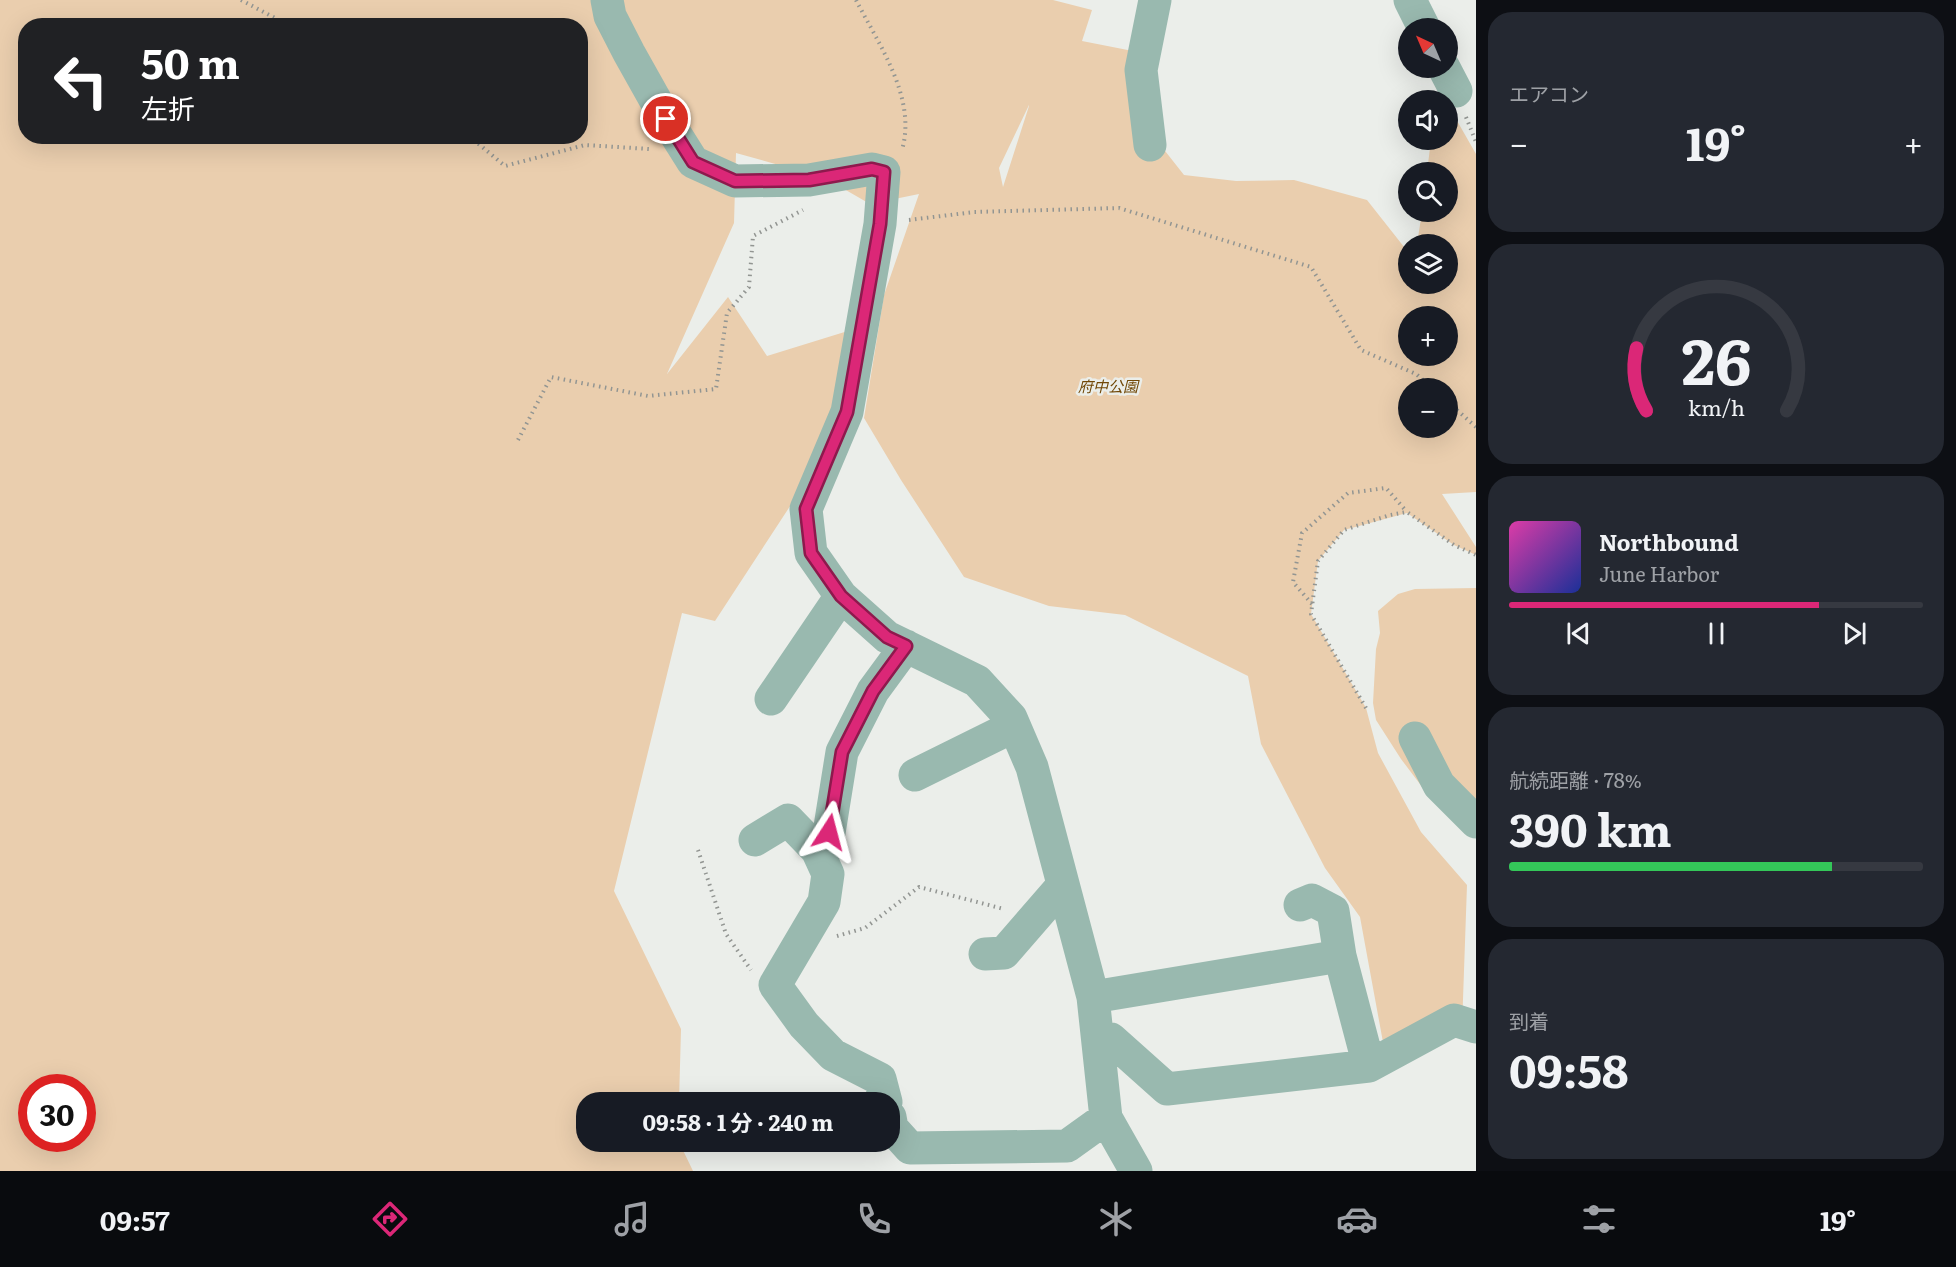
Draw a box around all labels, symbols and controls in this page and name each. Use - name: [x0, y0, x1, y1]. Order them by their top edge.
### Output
- north arrow: [1398, 18, 1458, 78]
- map controls: [1398, 18, 1458, 438]
- text: 50 m: [141, 30, 240, 92]
- icon: left: [42, 42, 120, 120]
- text: エアコン: [1509, 78, 1589, 108]
- text: 左折: [141, 87, 195, 127]
- button: sound: [1398, 90, 1458, 150]
- pin: [640, 93, 691, 144]
- icon: arrive: [649, 102, 682, 135]
- text: 19°: [1686, 108, 1746, 175]
- text: −: [1509, 117, 1528, 166]
- text: +: [1904, 117, 1923, 166]
- button: search: [1398, 162, 1458, 222]
- button: layers: [1398, 234, 1458, 294]
- button: +: [1398, 306, 1458, 366]
- text: 26: [1681, 312, 1751, 404]
- park label: 府中公園: [1078, 374, 1140, 397]
- button: −: [1398, 378, 1458, 438]
- text: km/h: [1687, 391, 1745, 423]
- text: Northbound: [1599, 525, 1739, 558]
- text: June Harbor: [1599, 558, 1719, 588]
- icon: previous: [1562, 617, 1595, 650]
- icon: pause: [1700, 617, 1733, 650]
- icon: next: [1838, 617, 1871, 650]
- text: 航続距離 · 78%: [1509, 764, 1642, 794]
- text: 390 km: [1509, 794, 1672, 861]
- position arrow: [797, 800, 861, 864]
- text: 到着: [1509, 1005, 1549, 1035]
- text: 09:58: [1509, 1035, 1628, 1102]
- speed limit sign: 30: [18, 1074, 96, 1152]
- text: 09:58 · 1 分 · 240 m: [643, 1105, 833, 1138]
- icon: directions: [369, 1198, 411, 1240]
- icon: music: [611, 1198, 653, 1240]
- icon: phone: [853, 1198, 895, 1240]
- icon: climate: [1095, 1198, 1137, 1240]
- icon: car: [1336, 1198, 1378, 1240]
- icon: filters: [1578, 1198, 1620, 1240]
- text: 09:57: [100, 1199, 170, 1239]
- text: 19°: [1820, 1199, 1856, 1239]

